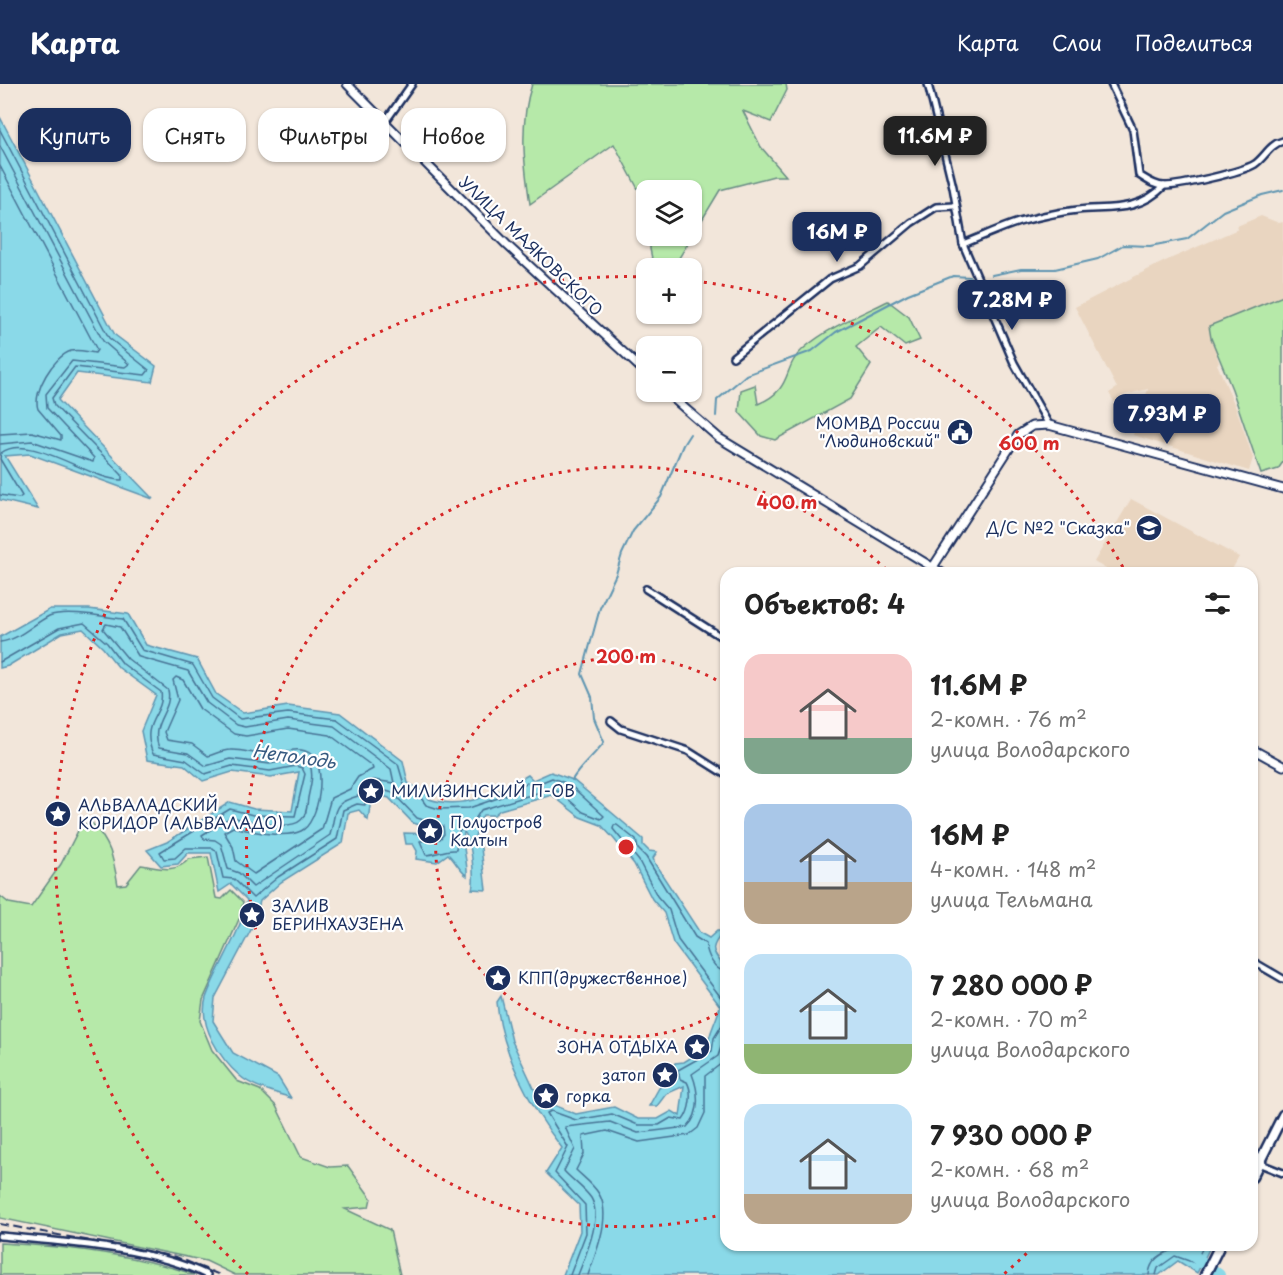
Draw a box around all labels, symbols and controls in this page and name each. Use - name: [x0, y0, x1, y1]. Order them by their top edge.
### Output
- text: Карта: [30, 21, 120, 64]
- text: Карта: [957, 26, 1019, 58]
- text: Слои: [1052, 26, 1102, 58]
- text: Поделиться: [1135, 26, 1253, 58]
- chip: Купить: [18, 108, 131, 162]
- chip: Снять: [143, 108, 246, 162]
- chip: Фильтры: [258, 108, 389, 162]
- chip: Новое: [401, 108, 506, 162]
- pin: 11.6M ₽: [880, 116, 990, 167]
- text: 11.6M ₽: [898, 120, 972, 150]
- street label: УЛИЦА МАЯКОВСКОГО: [454, 170, 609, 321]
- map controls: [636, 180, 702, 402]
- button: layers: [636, 180, 702, 246]
- pin: 16M ₽: [795, 212, 879, 263]
- text: 16M ₽: [806, 216, 868, 246]
- button: +: [636, 258, 702, 324]
- pin: 7.28M ₽: [957, 280, 1067, 331]
- text: 7.28M ₽: [972, 284, 1052, 314]
- button: −: [636, 336, 702, 402]
- pin: 7.93M ₽: [1112, 394, 1222, 445]
- text: 7.93M ₽: [1127, 398, 1207, 428]
- place label: МОМВД России "Людиновский": [815, 410, 940, 452]
- public building icon: МОМВД России "Людиновский": [945, 417, 975, 447]
- text: 600 m: [998, 429, 1060, 456]
- text: 400 m: [757, 488, 817, 515]
- school or university icon: Д/С №2 "Сказка": [1134, 513, 1164, 543]
- place label: Д/С №2 "Сказка": [986, 515, 1130, 539]
- text: Объектов: 4: [744, 584, 905, 623]
- icon: filters: [1201, 587, 1234, 620]
- text: 200 m: [596, 642, 656, 669]
- text: 11.6M ₽: [930, 665, 1027, 704]
- icon: home: [792, 678, 864, 750]
- text: 2-комн. · 76 m²: [930, 704, 1087, 734]
- text: улица Володарского: [930, 734, 1130, 764]
- water label: Неполодь: [251, 736, 338, 775]
- place icon: МИЛИЗИНСКИЙ П-ОВ: [356, 776, 386, 806]
- place label: МИЛИЗИНСКИЙ П-ОВ: [391, 778, 575, 802]
- place label: АЛЬВАЛАДСКИЙ КОРИДОР (АЛЬВАЛАДО): [78, 792, 283, 834]
- place icon: АЛЬВАЛАДСКИЙ КОРИДОР (АЛЬВАЛАДО): [43, 799, 73, 829]
- place label: Полуостров Калтын: [450, 809, 542, 851]
- text: 16M ₽: [930, 815, 1009, 854]
- place icon: Полуостров Калтын: [415, 816, 445, 846]
- icon: home: [792, 828, 864, 900]
- centre of rings: [616, 837, 636, 857]
- text: 4-комн. · 148 m²: [930, 854, 1096, 884]
- text: улица Тельмана: [930, 884, 1093, 914]
- place label: ЗАЛИВ БЕРИНХАУЗЕНА: [272, 893, 404, 935]
- place icon: ЗАЛИВ БЕРИНХАУЗЕНА: [237, 900, 267, 930]
- place icon: КПП(дружественное): [483, 963, 513, 993]
- place label: КПП(дружественное): [518, 965, 687, 989]
- text: 7 280 000 ₽: [930, 965, 1092, 1004]
- icon: home: [792, 978, 864, 1050]
- text: 2-комн. · 70 m²: [930, 1004, 1088, 1034]
- place icon: ЗОНА ОТДЫХА: [682, 1032, 712, 1062]
- place label: ЗОНА ОТДЫХА: [556, 1034, 678, 1058]
- text: улица Володарского: [930, 1034, 1130, 1064]
- place icon: затоп: [650, 1060, 680, 1090]
- place label: затоп: [601, 1062, 646, 1086]
- place icon: горка: [531, 1081, 561, 1111]
- place label: горка: [566, 1083, 611, 1107]
- text: 7 930 000 ₽: [930, 1115, 1092, 1154]
- icon: home: [792, 1128, 864, 1200]
- text: 2-комн. · 68 m²: [930, 1154, 1089, 1184]
- text: улица Володарского: [930, 1184, 1130, 1214]

